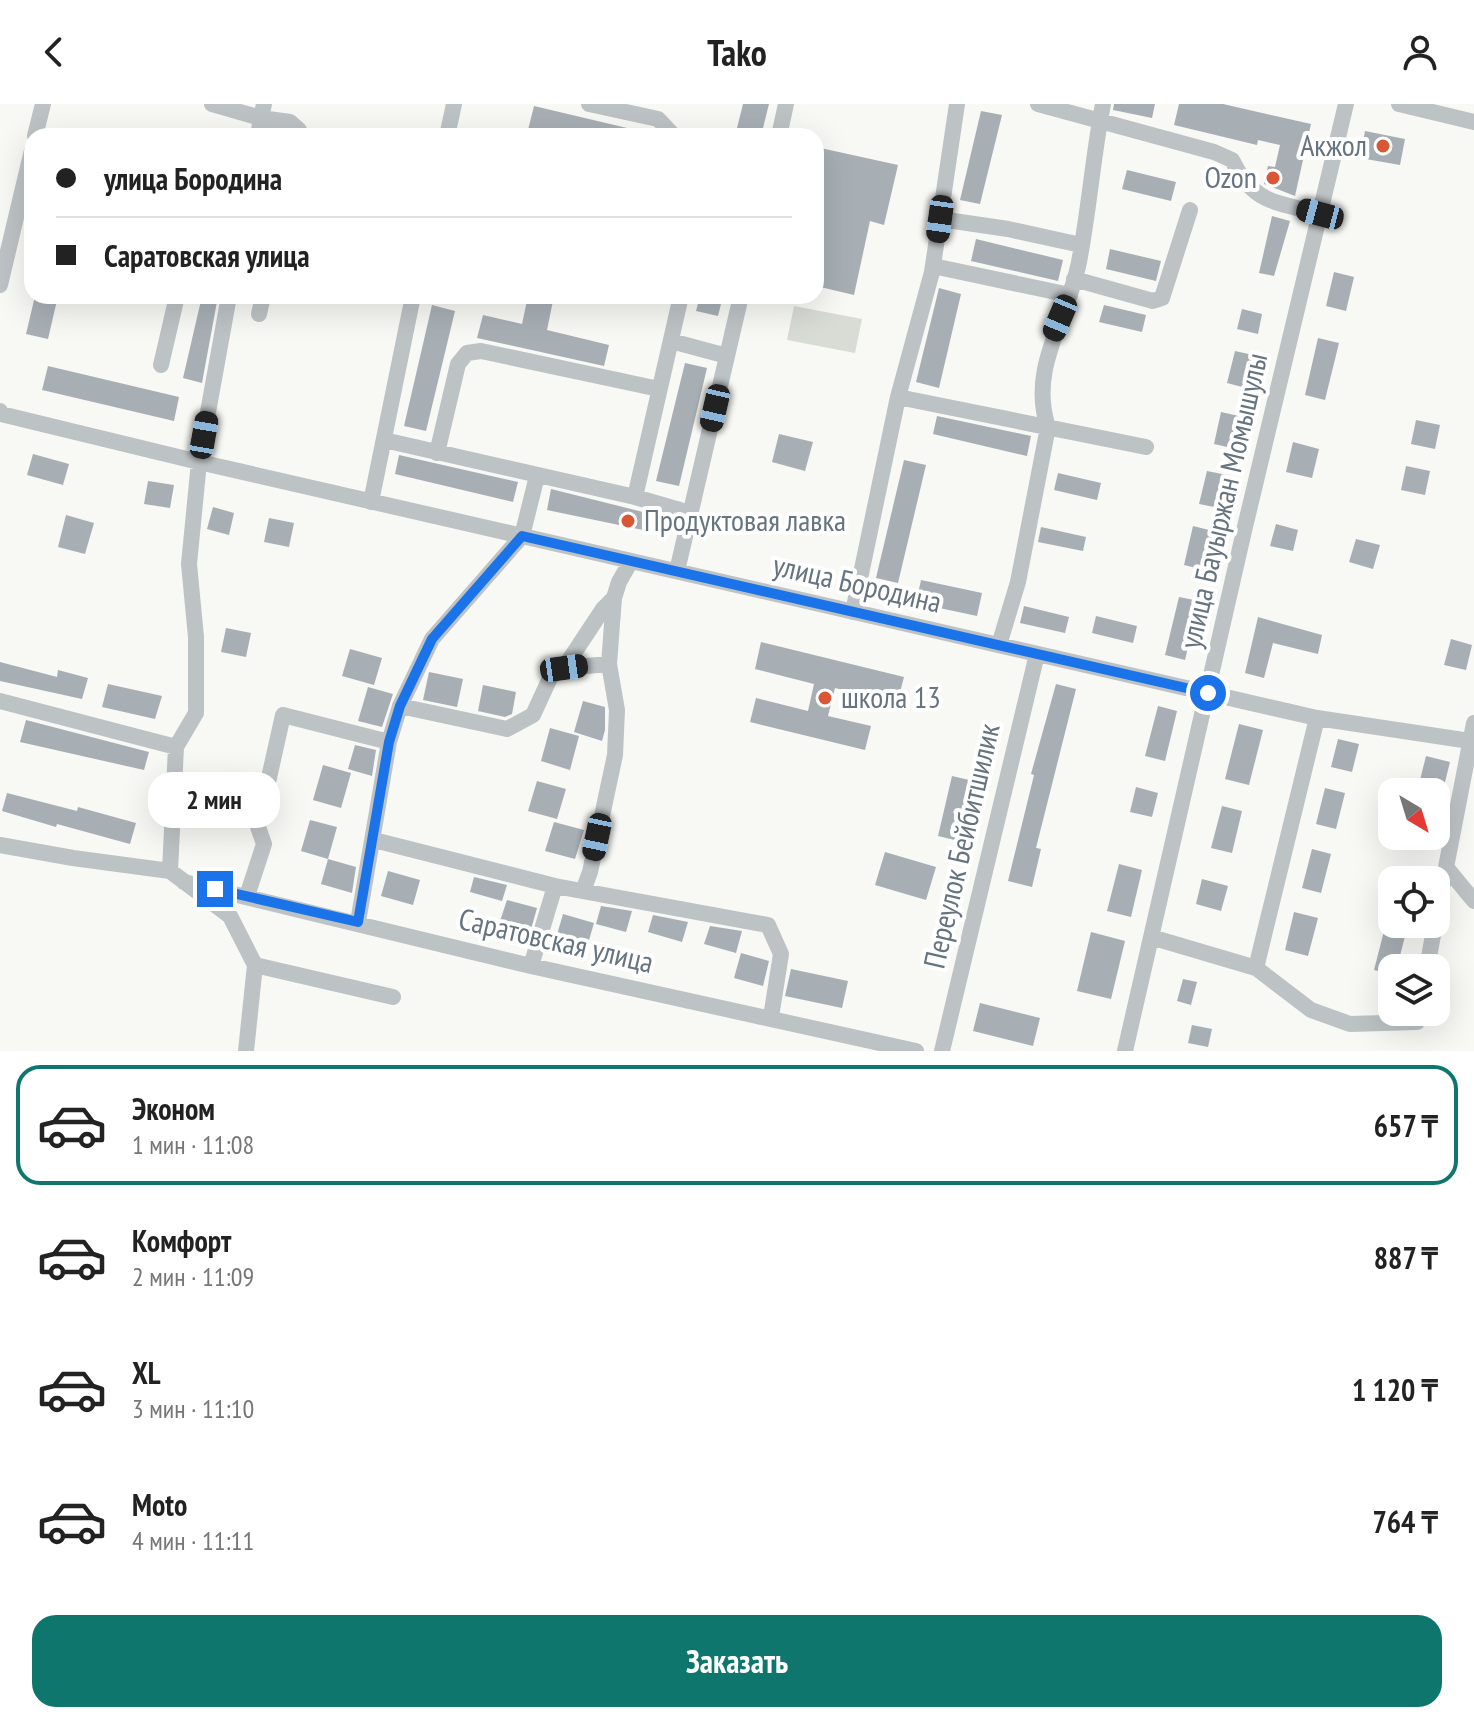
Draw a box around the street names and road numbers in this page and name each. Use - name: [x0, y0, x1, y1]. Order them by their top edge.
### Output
- street label: улица Бауыржан Момышулы: [1170, 349, 1276, 652]
- street label: улица Бородина: [769, 544, 945, 621]
- street label: Переулок Бейбитшилик: [913, 719, 1008, 972]
- street label: Саратовская улица: [455, 898, 658, 981]

